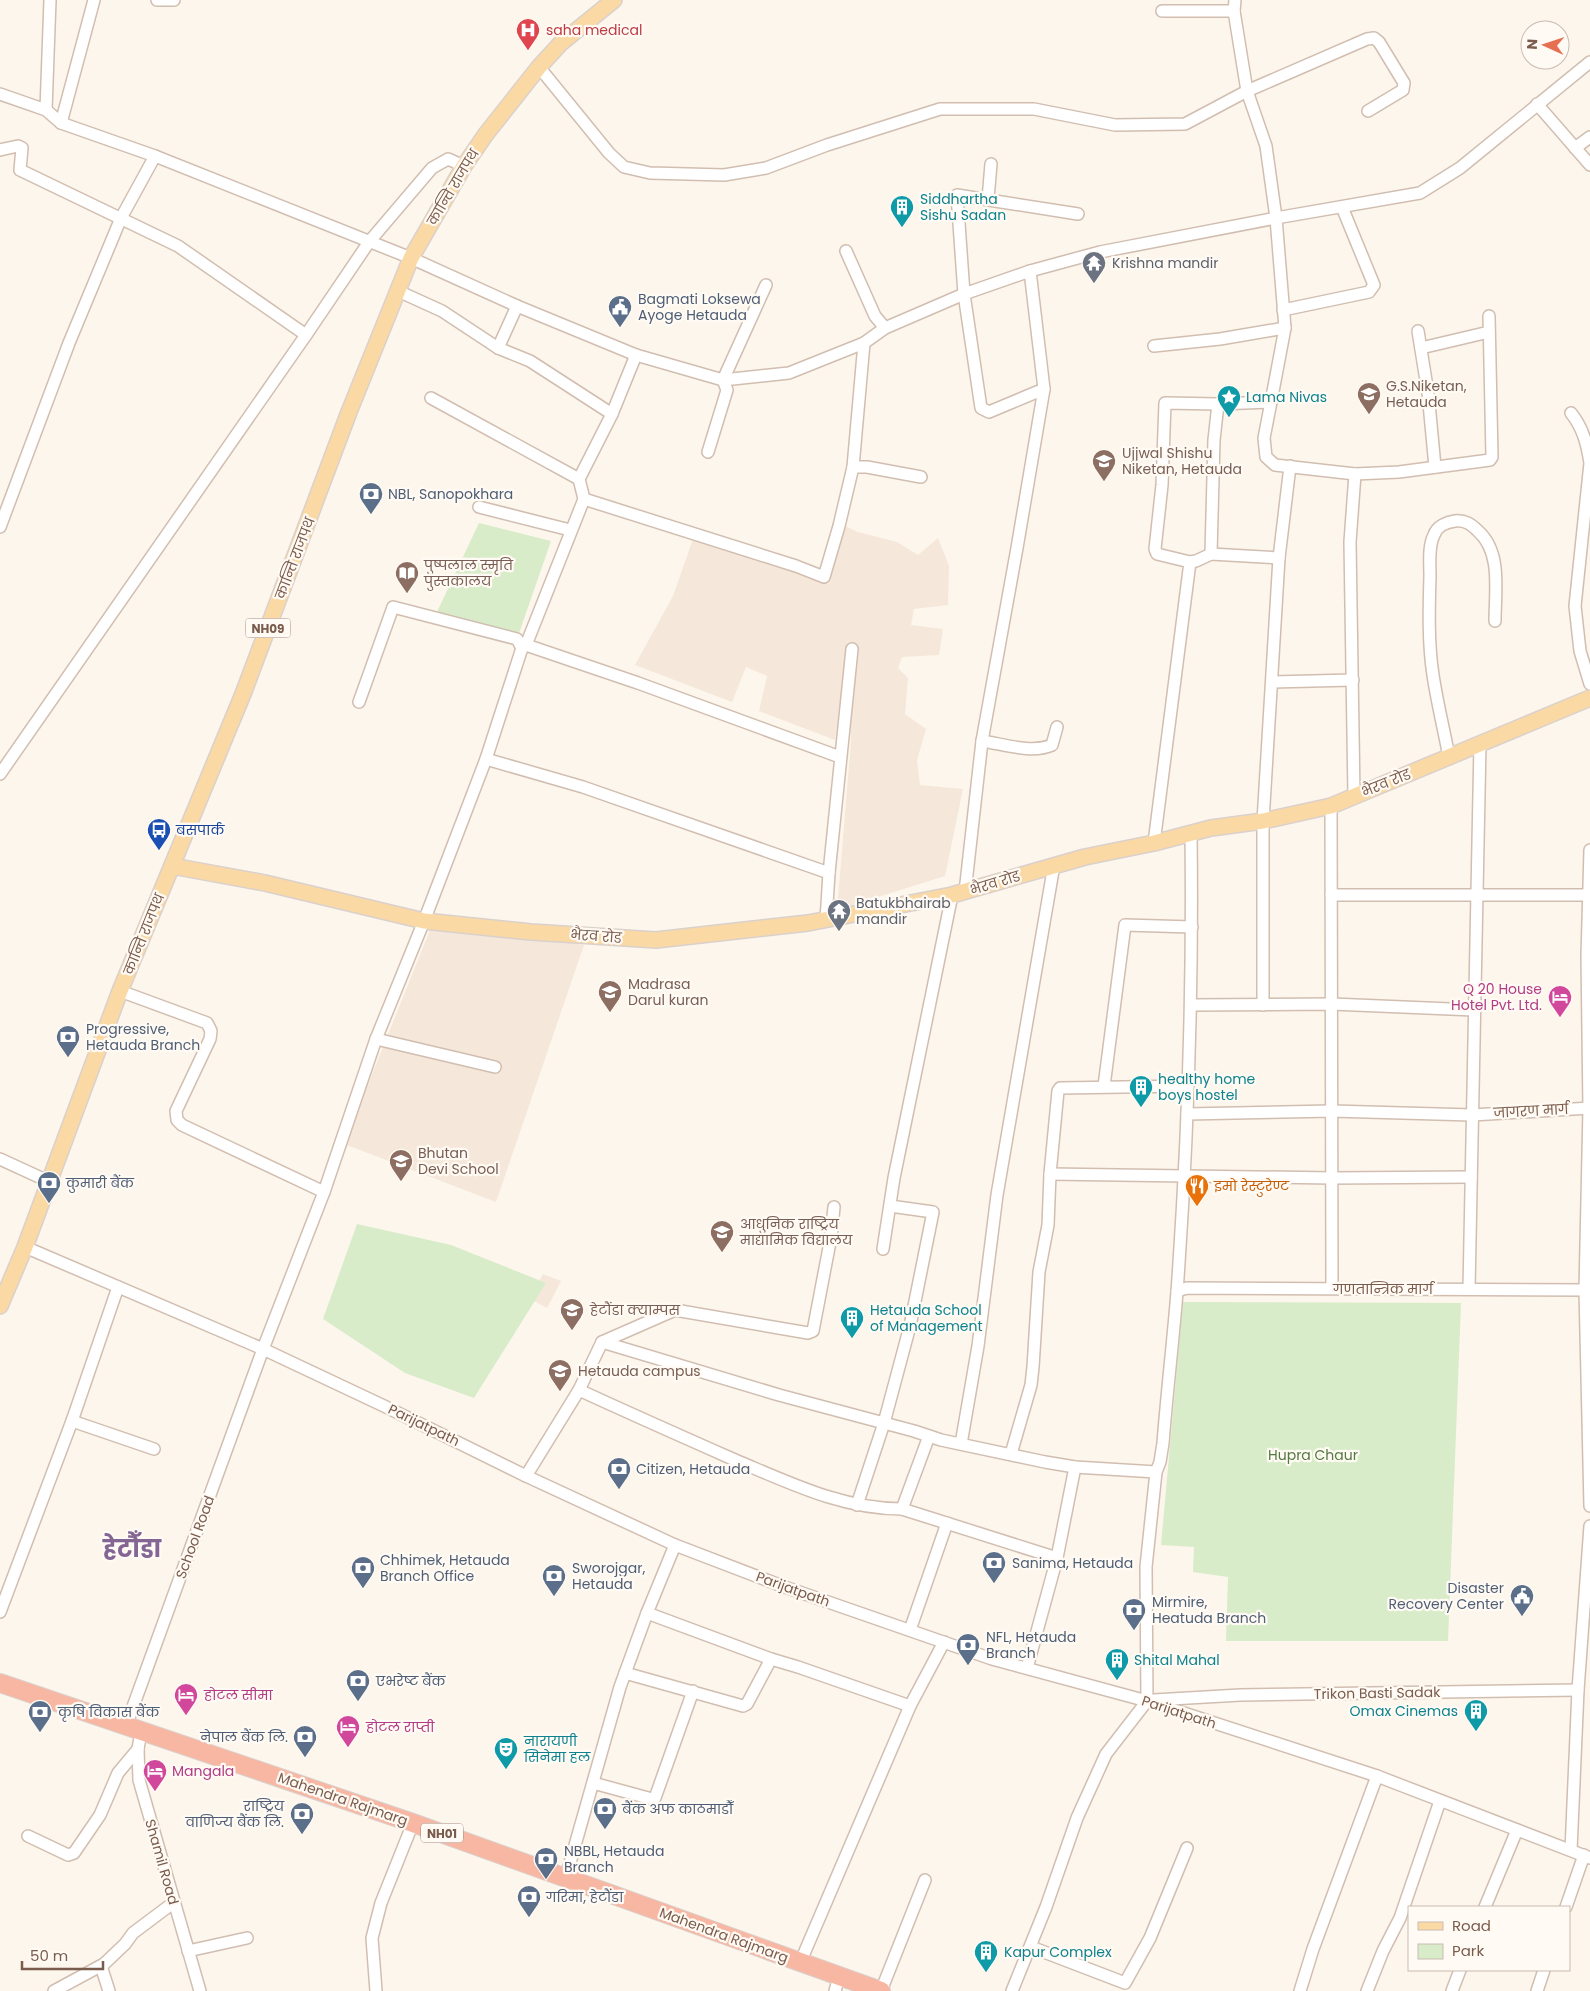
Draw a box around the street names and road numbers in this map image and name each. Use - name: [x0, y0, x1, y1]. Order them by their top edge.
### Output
- street label: कान्ति राजपथ: [422, 144, 484, 230]
- street label: कान्ति राजपथ: [270, 513, 320, 603]
- road number: NH09: [246, 618, 290, 638]
- street label: भैरव रोड: [1358, 764, 1414, 802]
- street label: भैरव रोड: [967, 866, 1023, 900]
- street label: कान्ति राजपथ: [118, 889, 170, 979]
- street label: भैरव रोड: [570, 924, 623, 948]
- street label: जागरण मार्ग: [1492, 1099, 1572, 1123]
- street label: गणतान्त्रिक मार्ग: [1332, 1279, 1436, 1299]
- street label: Parijatpath: [385, 1399, 463, 1451]
- street label: School Road: [171, 1493, 219, 1581]
- street label: Parijatpath: [753, 1566, 833, 1612]
- street label: Trikon Basti Sadak: [1314, 1682, 1441, 1704]
- street label: Parijatpath: [1139, 1691, 1219, 1733]
- street label: Mahendra Rajmarg: [275, 1767, 411, 1831]
- street label: Shamil Road: [140, 1817, 184, 1907]
- road number: NH01: [421, 1824, 463, 1842]
- street label: Mahendra Rajmarg: [657, 1902, 791, 1968]

